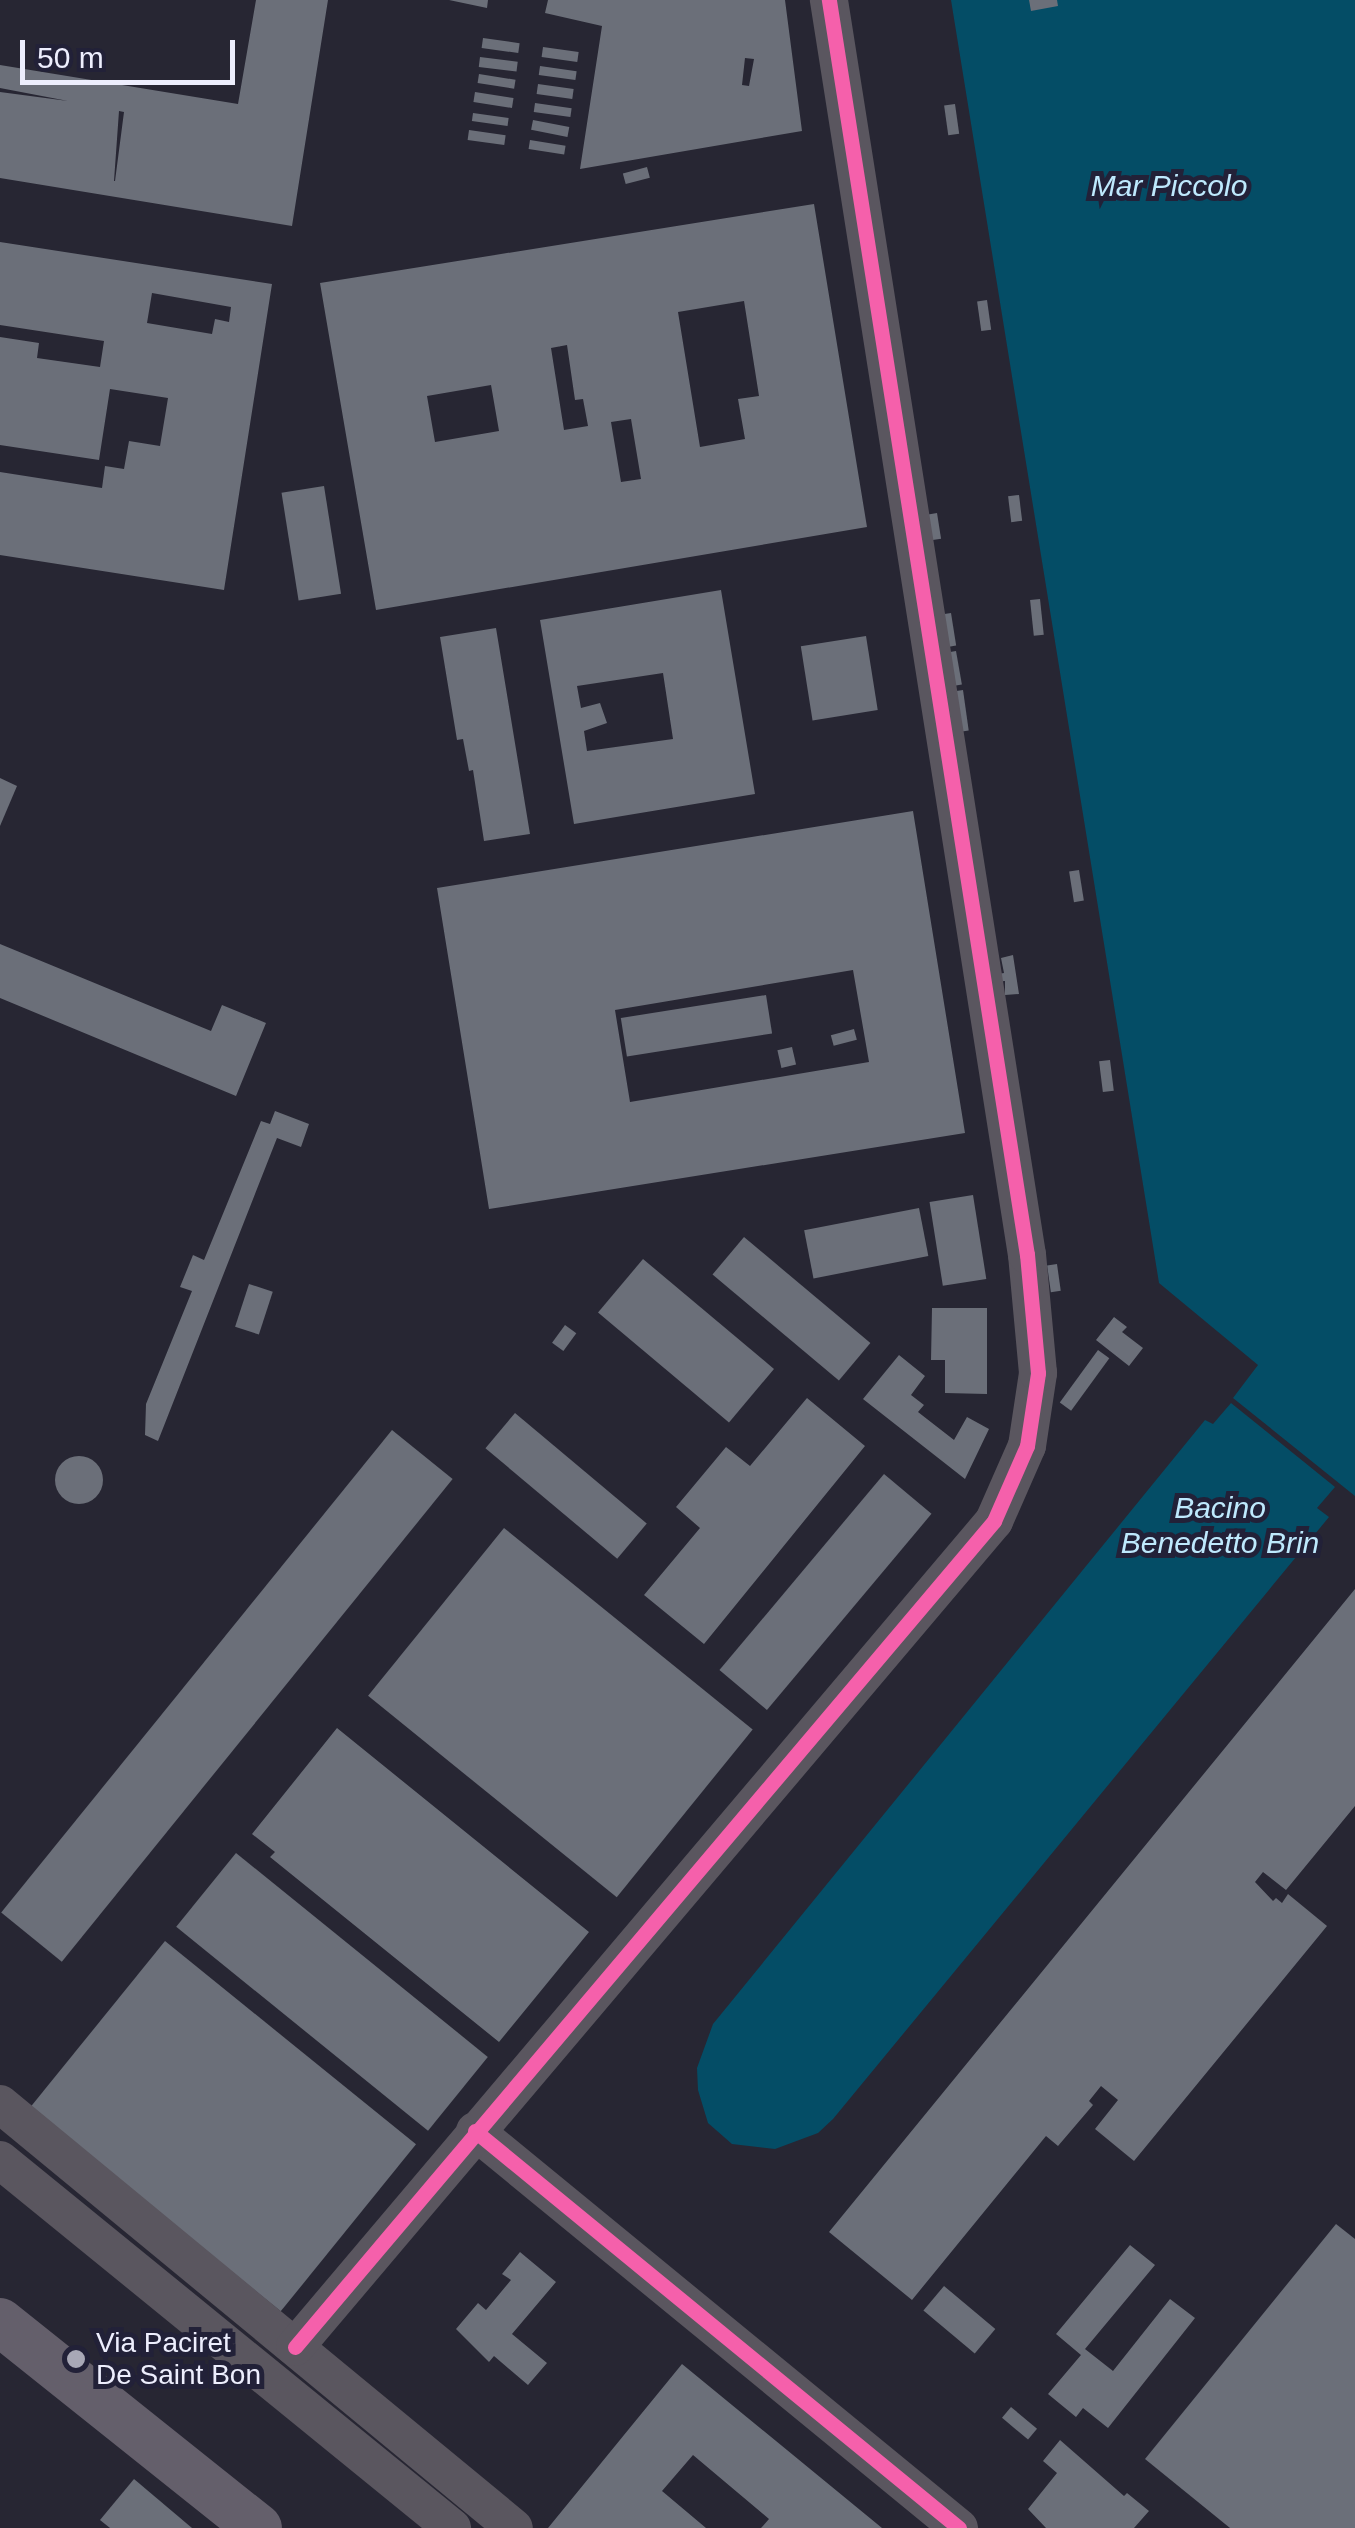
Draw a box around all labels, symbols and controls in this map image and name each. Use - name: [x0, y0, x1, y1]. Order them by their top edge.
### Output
- scale bar: [25, 20, 240, 82]
- text: 50 m: [37, 41, 104, 74]
- water label: Mar Piccolo: [1091, 168, 1247, 204]
- water label: Bacino Benedetto Brin: [1121, 1490, 1319, 1560]
- place label: Via Paciret De Saint Bon: [96, 2326, 261, 2392]
- marker: Via Paciret De Saint Bon: [65, 2348, 87, 2370]

